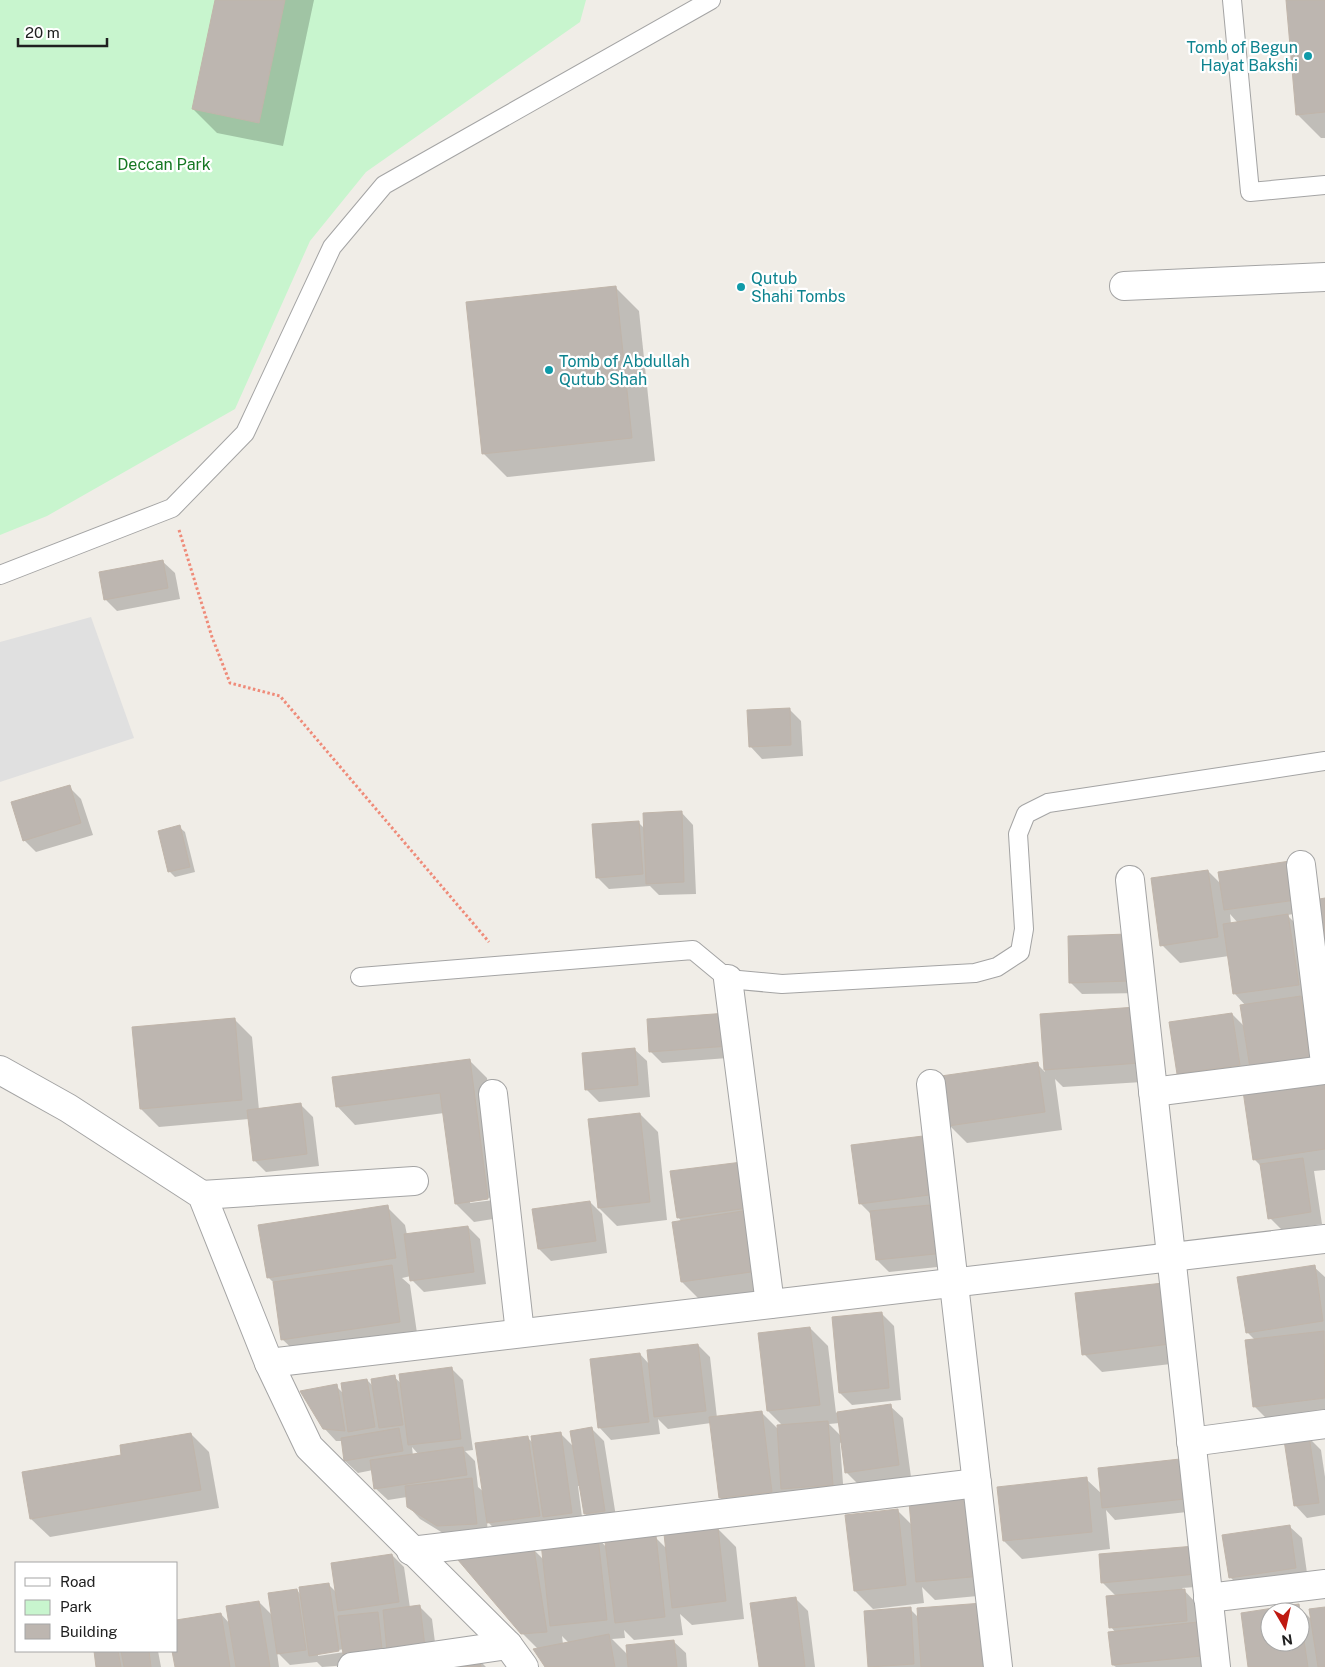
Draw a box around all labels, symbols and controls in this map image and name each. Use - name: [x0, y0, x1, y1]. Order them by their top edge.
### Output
- scale bar: [18, 15, 106, 47]
- text: 20 m: [25, 24, 60, 41]
- place label: Tomb of Begun Hayat Bakshi: [1187, 38, 1298, 75]
- marker: Tomb of Begun Hayat Bakshi: [1302, 50, 1314, 62]
- park label: Deccan Park: [117, 155, 211, 174]
- place label: Qutub Shahi Tombs: [751, 269, 846, 306]
- marker: Qutub Shahi Tombs: [735, 281, 747, 293]
- place label: Tomb of Abdullah Qutub Shah: [559, 352, 690, 389]
- marker: Tomb of Abdullah Qutub Shah: [543, 364, 555, 376]
- legend: [15, 1562, 178, 1652]
- text: Road: [60, 1573, 96, 1590]
- text: Park: [60, 1598, 92, 1615]
- north arrow: [1260, 1602, 1310, 1652]
- text: Building: [60, 1623, 118, 1640]
- text: N: [1280, 1631, 1294, 1649]

